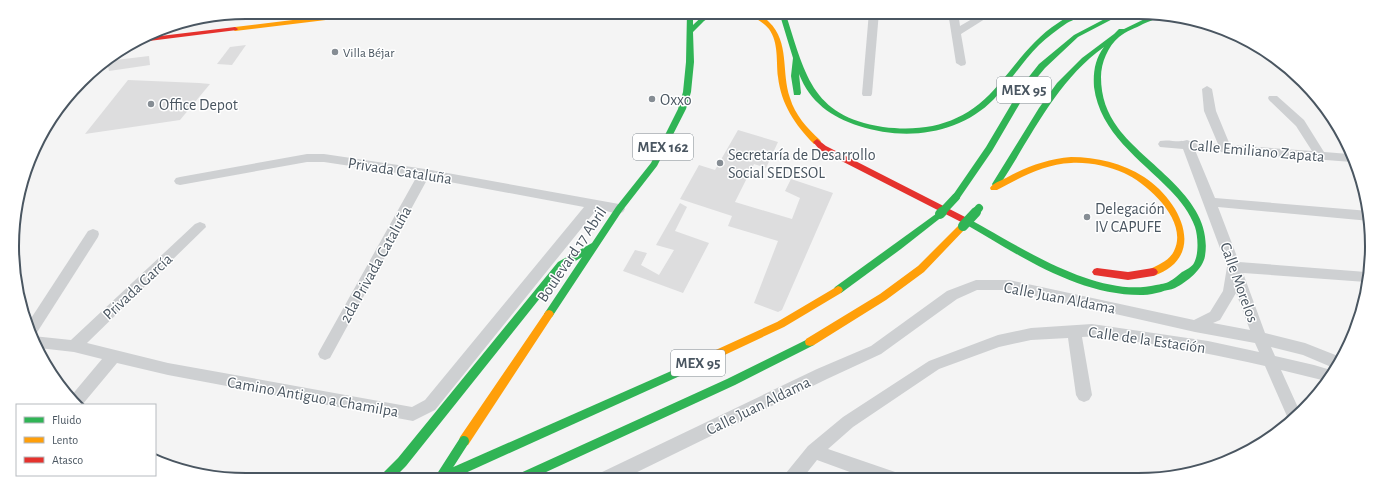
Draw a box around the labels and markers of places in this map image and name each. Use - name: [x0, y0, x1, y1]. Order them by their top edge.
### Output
- marker: Villa Béjar: [330, 47, 340, 57]
- place label: Villa Béjar: [343, 47, 395, 60]
- place label: Oxxo: [660, 92, 692, 108]
- marker: Oxxo: [647, 94, 657, 104]
- place label: Office Depot: [159, 97, 238, 113]
- marker: Office Depot: [146, 99, 156, 109]
- place label: Secretaría de Desarrollo Social SEDESOL: [728, 147, 876, 181]
- marker: Secretaría de Desarrollo Social SEDESOL: [715, 158, 725, 168]
- place label: Delegación IV CAPUFE: [1095, 201, 1165, 235]
- marker: Delegación IV CAPUFE: [1082, 212, 1092, 222]

